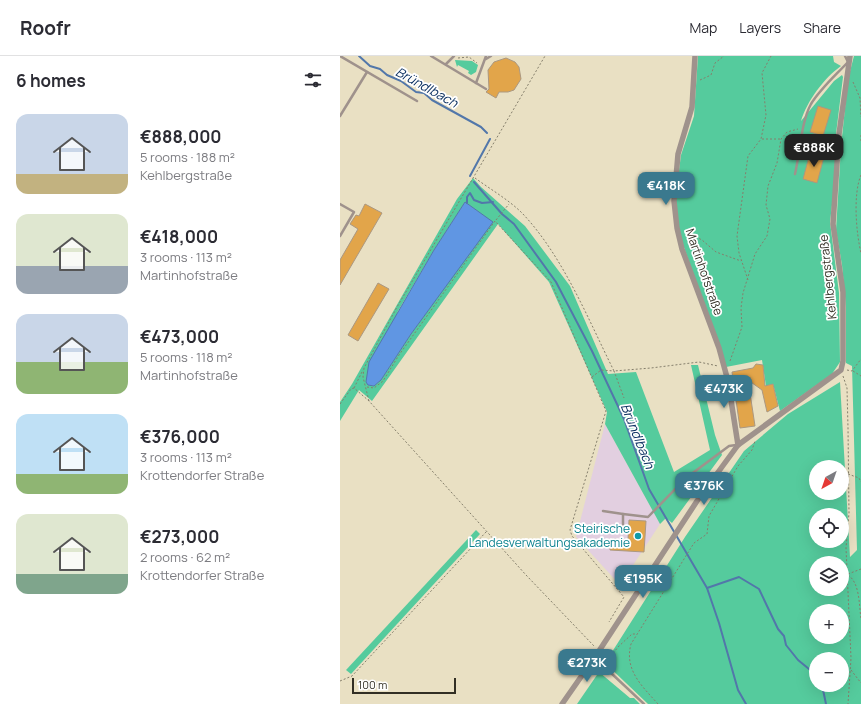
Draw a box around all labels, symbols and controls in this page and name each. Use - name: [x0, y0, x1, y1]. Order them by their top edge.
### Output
- text: Roofr: [20, 15, 71, 41]
- text: Map: [689, 18, 717, 37]
- text: Layers: [739, 18, 781, 37]
- text: Share: [803, 18, 841, 37]
- water label: Bründlbach: [393, 62, 462, 112]
- text: 6 homes: [16, 69, 86, 92]
- icon: filters: [302, 69, 324, 91]
- text: €888,000: [140, 125, 222, 148]
- icon: home: [48, 130, 96, 178]
- pin: €888K: [786, 134, 842, 168]
- text: €888K: [793, 138, 835, 156]
- text: 5 rooms · 188 m²: [140, 148, 235, 166]
- text: Kehlbergstraße: [140, 166, 232, 184]
- pin: €418K: [638, 172, 694, 206]
- text: €418K: [647, 176, 685, 194]
- text: €418,000: [140, 225, 218, 248]
- street label: Martinhofstraße: [682, 226, 727, 317]
- icon: home: [48, 230, 96, 278]
- street label: Kehlbergstraße: [815, 234, 840, 320]
- text: 3 rooms · 113 m²: [140, 248, 232, 266]
- text: Martinhofstraße: [140, 266, 238, 284]
- text: €473,000: [140, 325, 219, 348]
- icon: home: [48, 330, 96, 378]
- text: 5 rooms · 118 m²: [140, 348, 233, 366]
- text: Martinhofstraße: [140, 366, 238, 384]
- pin: €473K: [696, 375, 752, 409]
- text: €473K: [704, 379, 744, 397]
- water label: Bründlbach: [617, 401, 660, 472]
- text: €376,000: [140, 425, 220, 448]
- icon: home: [48, 430, 96, 478]
- text: 3 rooms · 113 m²: [140, 448, 232, 466]
- north arrow: [809, 460, 849, 500]
- map controls: [809, 460, 849, 692]
- text: Krottendorfer Straße: [140, 466, 264, 484]
- pin: €376K: [676, 472, 732, 506]
- text: €376K: [684, 476, 724, 494]
- button: locate: [809, 508, 849, 548]
- place label: Steirische Landesverwaltungsakademie: [469, 520, 630, 551]
- text: €273,000: [140, 525, 219, 548]
- icon: home: [48, 530, 96, 578]
- marker: Steirische Landesverwaltungsakademie: [633, 531, 643, 541]
- text: 2 rooms · 62 m²: [140, 548, 230, 566]
- button: layers: [809, 556, 849, 596]
- pin: €195K: [615, 565, 671, 599]
- text: Krottendorfer Straße: [140, 566, 264, 584]
- text: €195K: [624, 569, 662, 587]
- button: +: [809, 604, 849, 644]
- pin: €273K: [559, 649, 615, 683]
- button: −: [809, 652, 849, 692]
- text: €273K: [567, 653, 607, 671]
- scale bar: [352, 676, 456, 695]
- text: 100 m: [358, 677, 387, 692]

